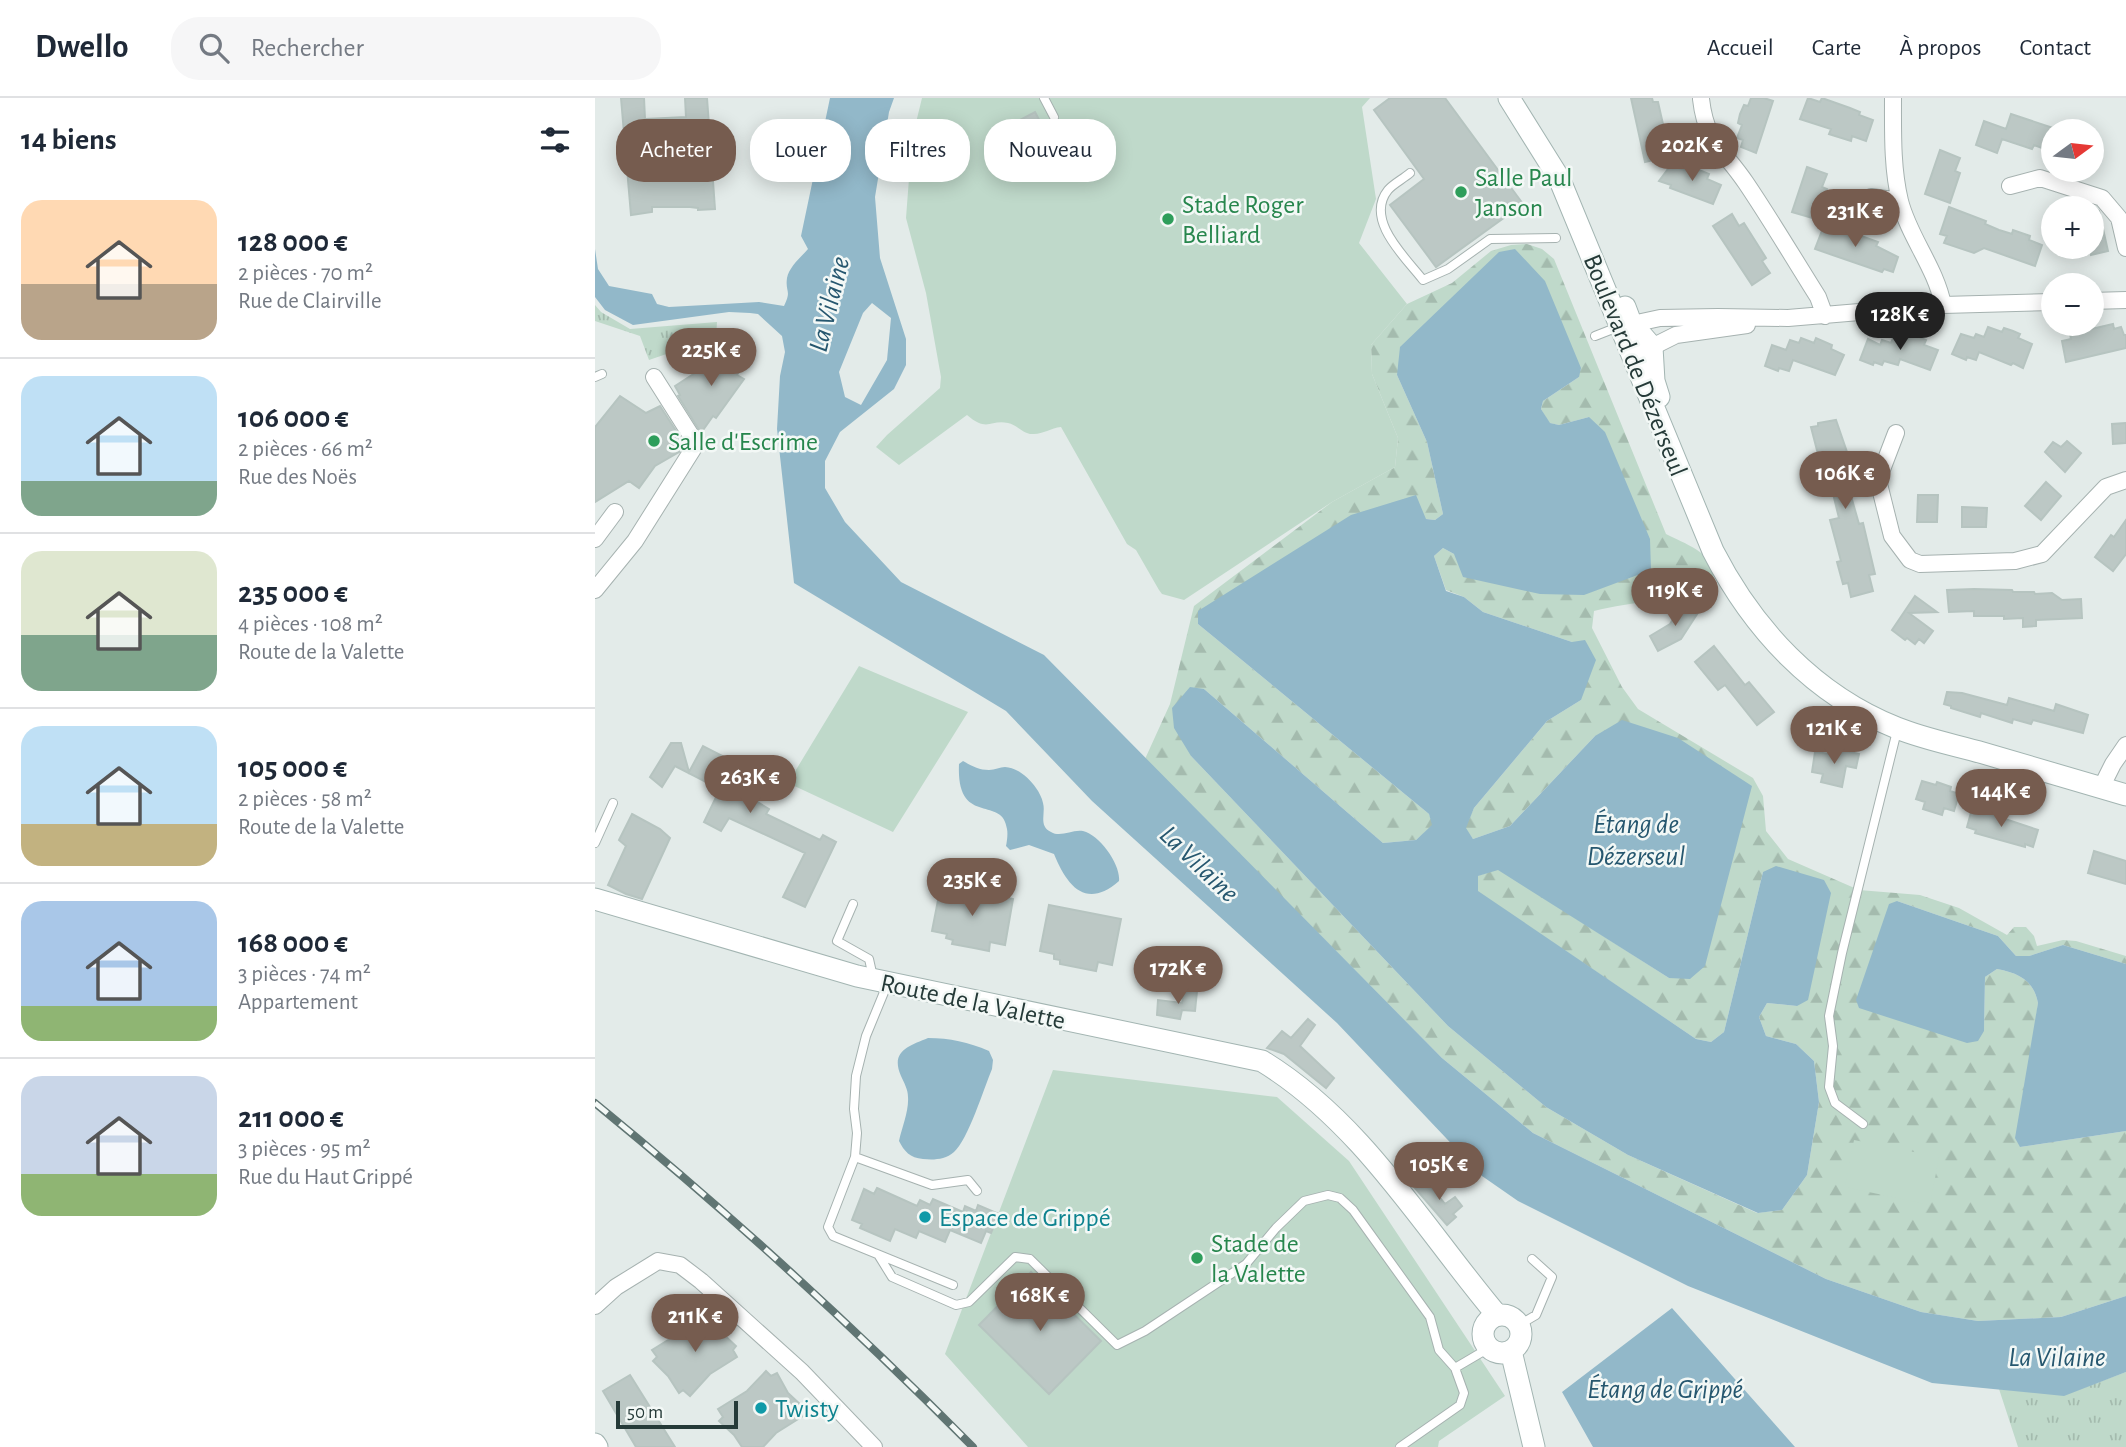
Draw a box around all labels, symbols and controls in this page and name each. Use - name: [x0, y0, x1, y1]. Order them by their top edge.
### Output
- search box: [171, 17, 661, 80]
- icon: search: [195, 29, 233, 67]
- text: Dwello: [35, 31, 129, 64]
- text: Rechercher: [251, 35, 364, 61]
- text: Accueil: [1707, 36, 1774, 60]
- text: Carte: [1812, 36, 1861, 60]
- text: À propos: [1899, 36, 1981, 60]
- text: Contact: [2019, 36, 2091, 60]
- chip: Acheter: [616, 119, 736, 182]
- chip: Louer: [750, 119, 851, 182]
- chip: Filtres: [865, 119, 970, 182]
- chip: Nouveau: [984, 119, 1116, 182]
- north arrow: [2041, 119, 2103, 182]
- map controls: [2041, 119, 2104, 336]
- icon: filters: [536, 121, 574, 159]
- pin: 202K €: [1635, 123, 1749, 183]
- text: 14 biens: [21, 125, 117, 155]
- text: 202K €: [1661, 134, 1723, 157]
- place label: Salle Paul Janson: [1475, 165, 1572, 221]
- marker: Salle Paul Janson: [1453, 184, 1469, 200]
- pin: 231K €: [1798, 190, 1912, 249]
- place label: Stade Roger Belliard: [1182, 192, 1304, 248]
- button: +: [2041, 196, 2104, 259]
- text: 231K €: [1827, 200, 1883, 223]
- marker: Stade Roger Belliard: [1160, 211, 1176, 227]
- text: 128 000 €: [238, 227, 348, 257]
- icon: home: [77, 228, 161, 312]
- street label: Boulevard de Dézerseul: [1579, 251, 1692, 480]
- water label: La Vilaine: [805, 254, 855, 355]
- text: 2 pièces · 70 m²: [238, 262, 373, 285]
- button: −: [2041, 273, 2104, 336]
- text: Rue de Clairville: [238, 290, 382, 313]
- pin: 128K €: [1843, 292, 1957, 352]
- text: 128K €: [1871, 303, 1929, 326]
- pin: 225K €: [654, 328, 768, 388]
- text: 225K €: [681, 339, 741, 362]
- text: 106 000 €: [238, 403, 349, 433]
- icon: home: [77, 404, 161, 488]
- place label: Salle d'Escrime: [668, 429, 818, 455]
- marker: Salle d'Escrime: [646, 433, 662, 449]
- text: 2 pièces · 66 m²: [238, 438, 373, 461]
- pin: 106K €: [1788, 452, 1902, 511]
- text: 106K €: [1815, 462, 1875, 485]
- text: Rue des Noës: [238, 466, 357, 489]
- pin: 119K €: [1618, 568, 1732, 628]
- text: 235 000 €: [238, 578, 348, 608]
- icon: home: [77, 579, 161, 663]
- text: 119K €: [1647, 579, 1703, 602]
- text: 4 pièces · 108 m²: [238, 613, 383, 636]
- text: Route de la Valette: [238, 641, 404, 664]
- pin: 121K €: [1777, 706, 1891, 766]
- text: 121K €: [1806, 717, 1862, 740]
- text: 105 000 €: [238, 753, 347, 783]
- icon: home: [77, 754, 161, 838]
- pin: 263K €: [693, 756, 807, 815]
- text: 263K €: [720, 766, 780, 789]
- pin: 144K €: [1944, 770, 2058, 829]
- text: 144K €: [1971, 780, 2031, 803]
- text: 2 pièces · 58 m²: [238, 788, 372, 811]
- water label: Étang de Dézerseul: [1587, 808, 1685, 871]
- text: Route de la Valette: [238, 816, 404, 839]
- water label: La Vilaine: [1154, 821, 1243, 908]
- pin: 235K €: [915, 858, 1029, 918]
- text: 235K €: [943, 869, 1001, 892]
- text: 168 000 €: [238, 928, 348, 958]
- icon: home: [77, 929, 161, 1013]
- pin: 172K €: [1121, 946, 1235, 1006]
- text: 172K €: [1150, 957, 1206, 980]
- text: 3 pièces · 74 m²: [238, 963, 371, 986]
- street label: Route de la Valette: [878, 970, 1067, 1034]
- text: Appartement: [238, 991, 358, 1014]
- text: 211 000 €: [238, 1103, 344, 1133]
- icon: home: [77, 1104, 161, 1188]
- text: 3 pièces · 95 m²: [238, 1138, 371, 1161]
- pin: 105K €: [1382, 1142, 1496, 1202]
- text: 105K €: [1410, 1153, 1468, 1176]
- text: Rue du Haut Grippé: [238, 1166, 413, 1189]
- place label: Espace de Grippé: [939, 1205, 1111, 1231]
- marker: Espace de Grippé: [917, 1209, 933, 1225]
- place label: Stade de la Valette: [1211, 1231, 1306, 1287]
- marker: Stade de la Valette: [1189, 1250, 1205, 1266]
- pin: 168K €: [983, 1274, 1097, 1333]
- text: 168K €: [1011, 1284, 1069, 1307]
- pin: 211K €: [638, 1294, 752, 1354]
- text: 211K €: [667, 1305, 723, 1328]
- water label: La Vilaine: [2008, 1344, 2106, 1372]
- water label: Étang de Grippé: [1587, 1373, 1743, 1404]
- place label: Twisty: [775, 1396, 839, 1422]
- scale bar: [616, 1398, 739, 1430]
- marker: Twisty: [753, 1400, 769, 1416]
- text: 50 m: [627, 1403, 663, 1422]

